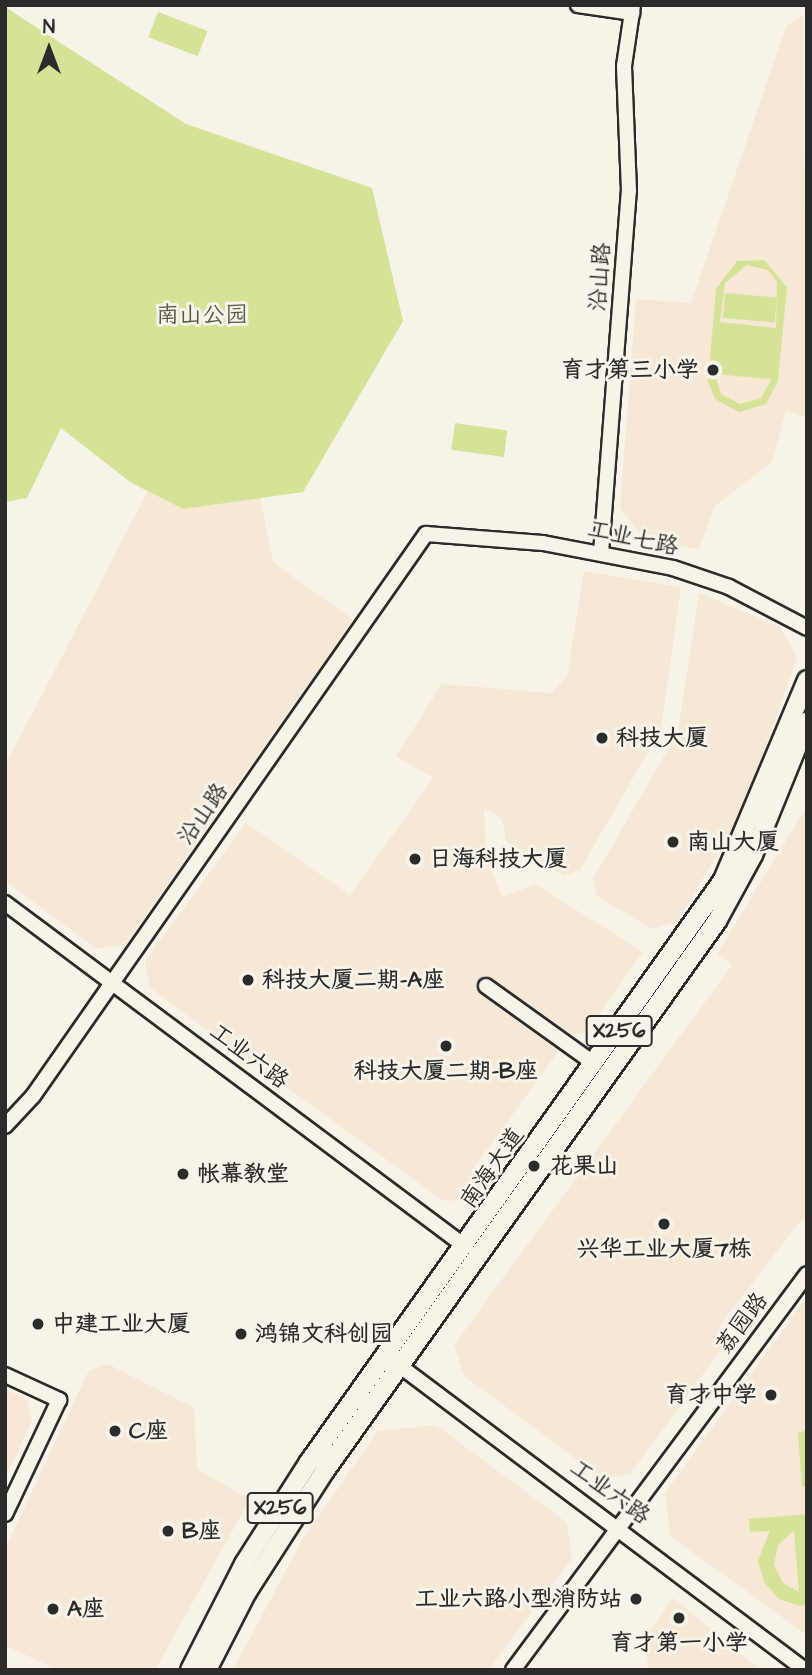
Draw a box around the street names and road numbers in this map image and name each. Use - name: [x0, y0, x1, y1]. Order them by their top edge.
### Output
- street label: 沿山路: [584, 242, 616, 312]
- street label: 工业七路: [585, 515, 681, 561]
- street label: 沿山路: [172, 778, 234, 850]
- road number: X256: [584, 1014, 654, 1048]
- street label: 工业六路: [204, 1017, 294, 1095]
- street label: 南海大道: [454, 1122, 530, 1214]
- street label: 荔园路: [710, 1287, 774, 1359]
- street label: 工业六路: [565, 1454, 655, 1530]
- road number: X256: [245, 1490, 315, 1526]

